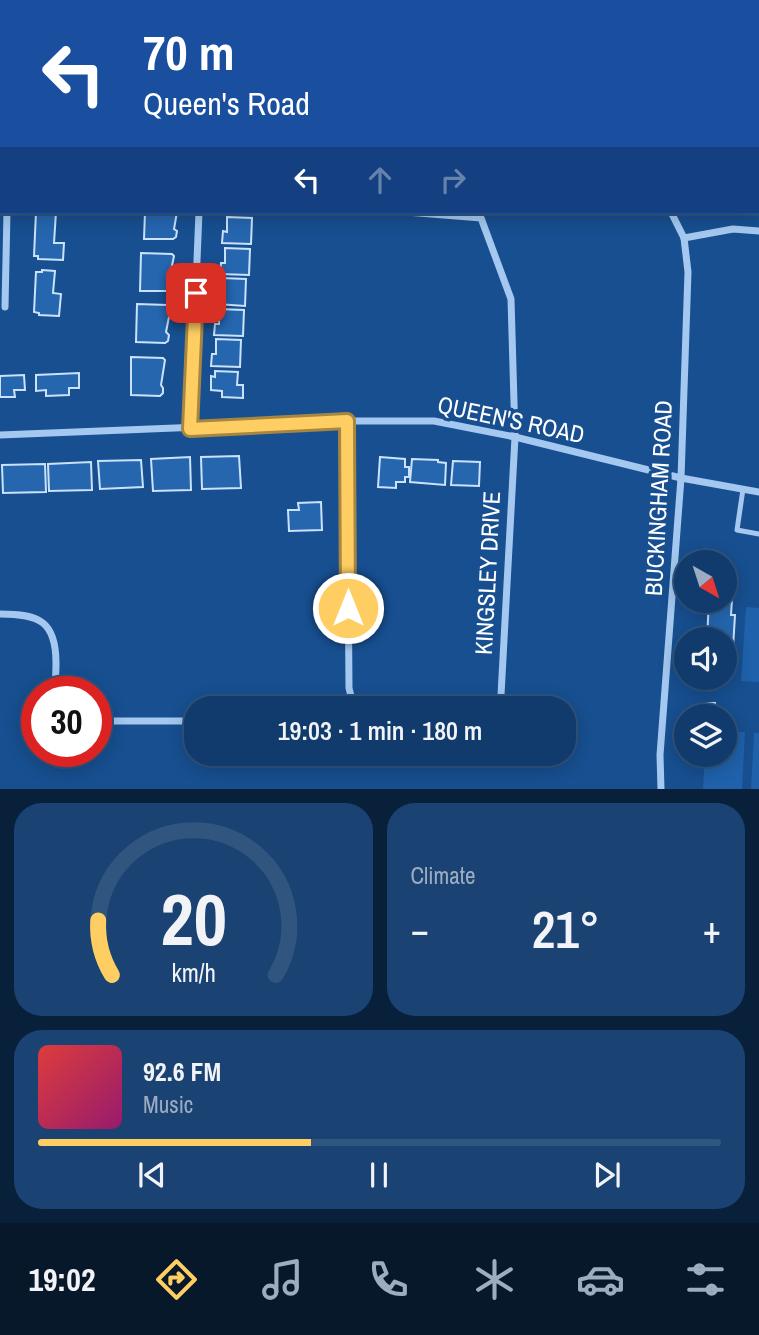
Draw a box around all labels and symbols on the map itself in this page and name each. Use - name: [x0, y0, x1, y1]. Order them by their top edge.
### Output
- pin: [166, 263, 226, 323]
- street label: QUEEN'S ROAD: [435, 388, 588, 450]
- street label: BUCKINGHAM ROAD: [637, 399, 679, 597]
- street label: KINGSLEY DRIVE: [467, 490, 507, 656]
- north arrow: [674, 550, 737, 612]
- position arrow: [311, 571, 385, 645]
- speed limit sign: 30: [21, 676, 112, 767]

